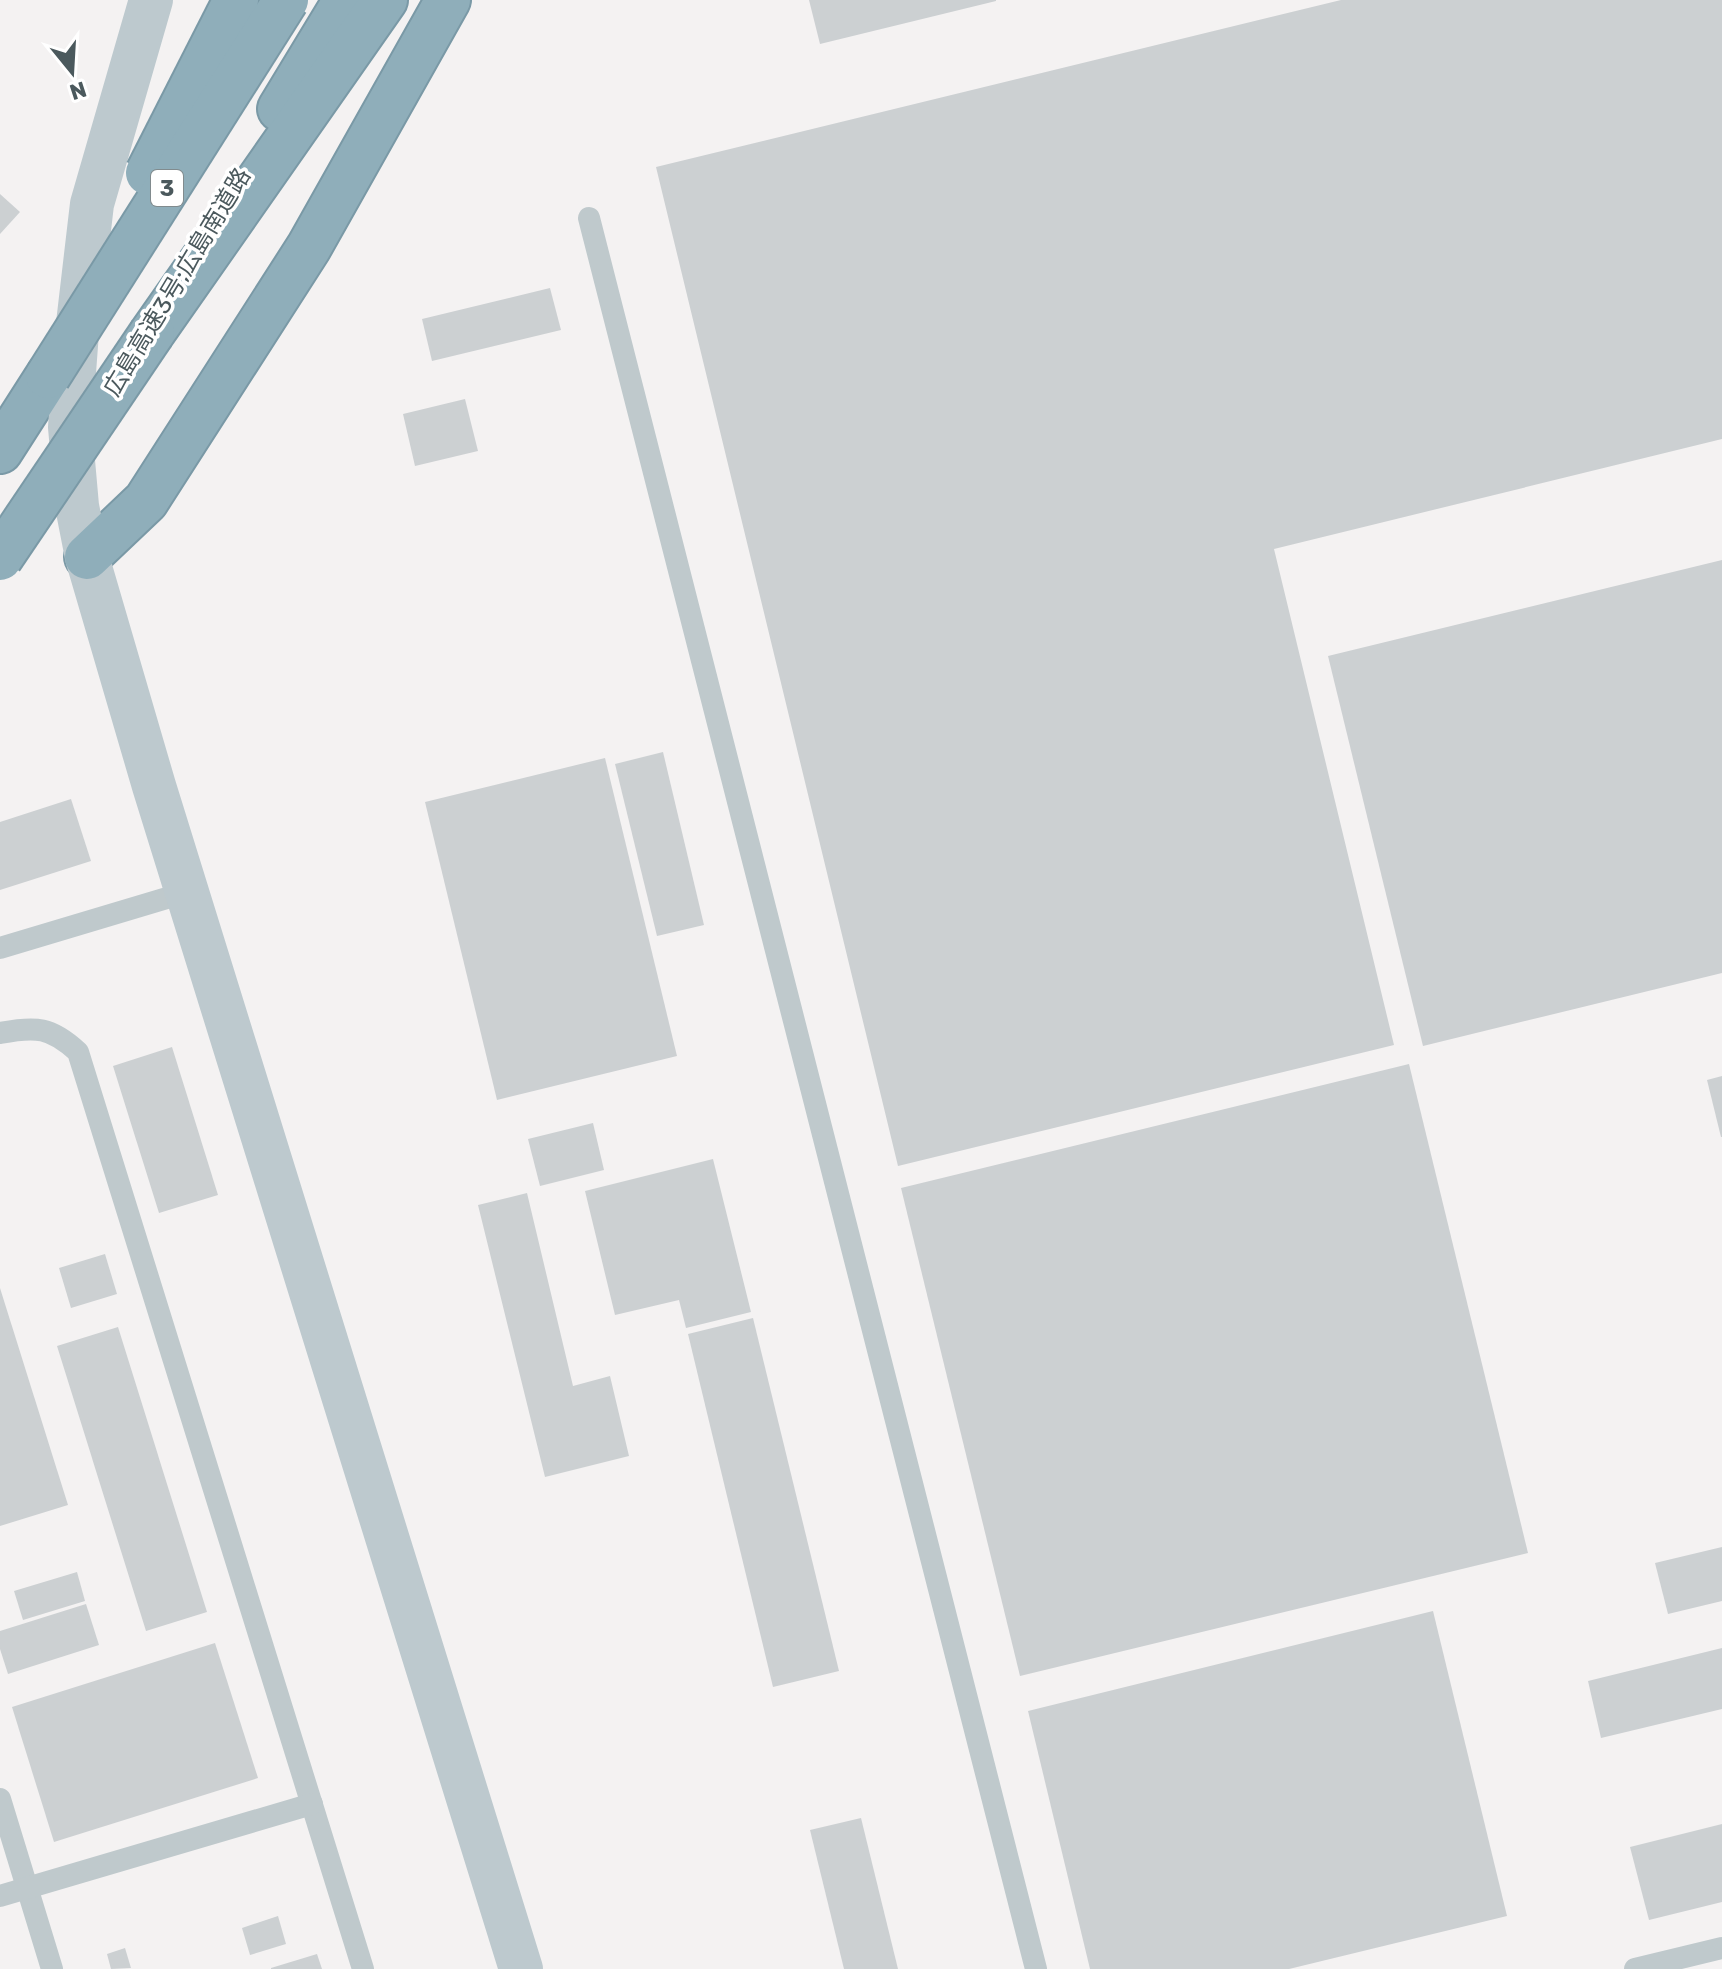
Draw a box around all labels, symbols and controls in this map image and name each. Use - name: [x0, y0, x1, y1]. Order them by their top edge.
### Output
- north arrow: [32, 32, 112, 112]
- text: N: [66, 75, 90, 106]
- street label: 広島高速3号;広島南道路: [98, 163, 256, 401]
- road number: 3: [151, 170, 183, 206]

